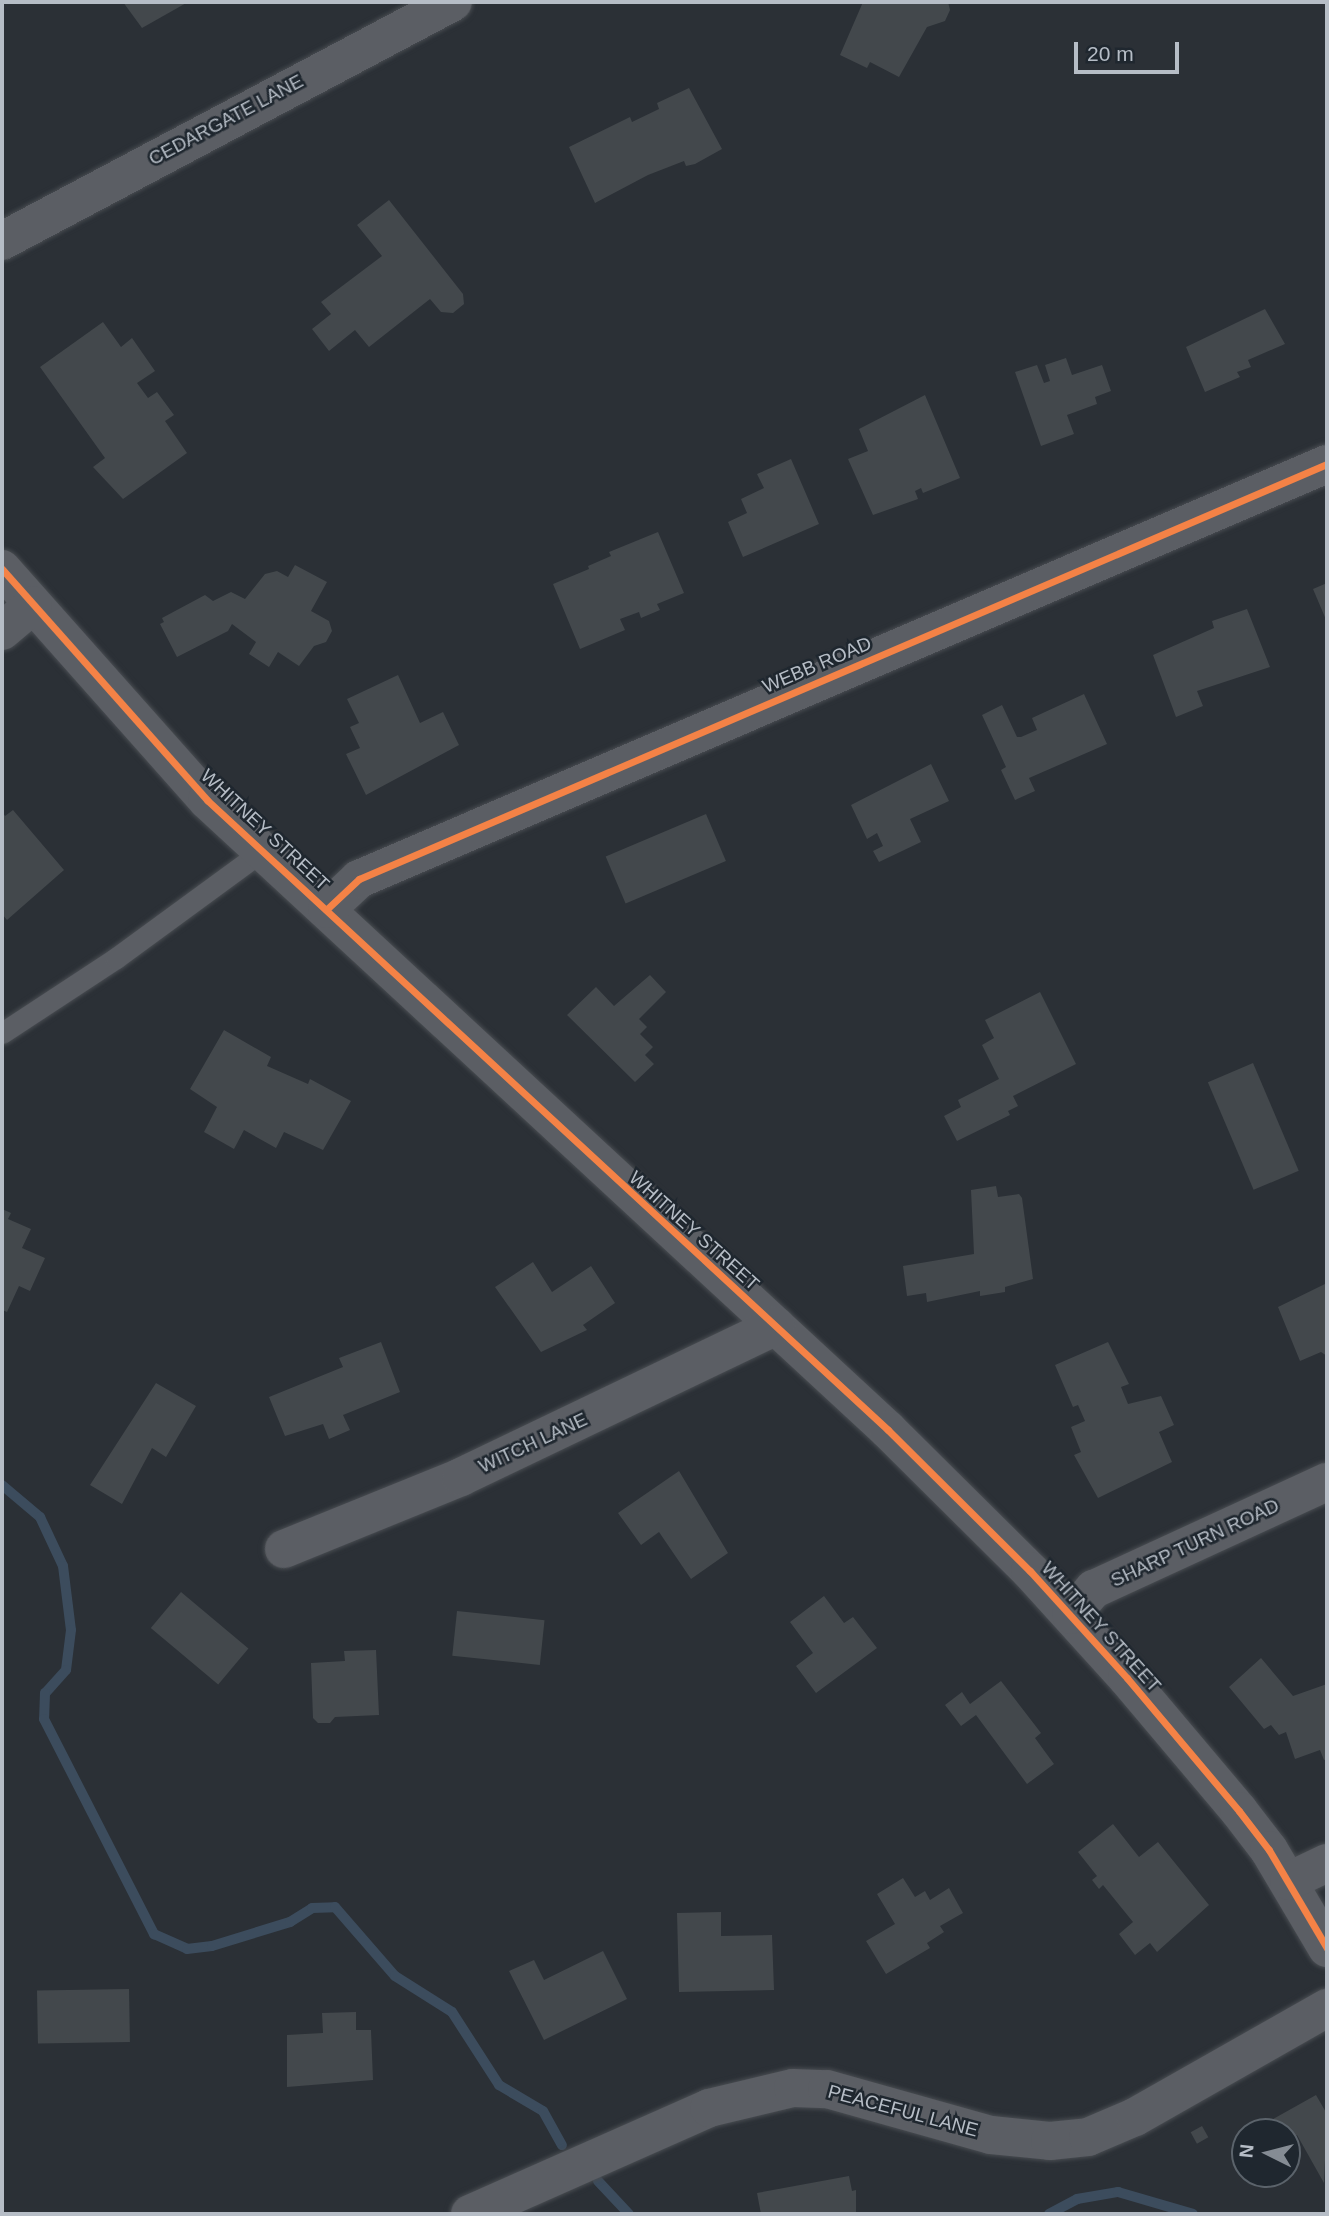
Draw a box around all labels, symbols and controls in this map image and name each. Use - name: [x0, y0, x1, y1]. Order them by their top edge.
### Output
- scale bar: [1077, 28, 1182, 72]
- text: 20 m: [1087, 42, 1134, 65]
- street label: CEDARGATE LANE: [145, 70, 307, 170]
- street label: WEBB ROAD: [759, 632, 875, 698]
- street label: WHITNEY STREET: [196, 764, 334, 896]
- street label: WHITNEY STREET: [624, 1166, 764, 1296]
- street label: WITCH LANE: [475, 1408, 591, 1478]
- street label: SHARP TURN ROAD: [1107, 1494, 1283, 1592]
- street label: WHITNEY STREET: [1036, 1557, 1166, 1697]
- street label: PEACEFUL LANE: [825, 2080, 981, 2142]
- north arrow: [1231, 2118, 1301, 2188]
- text: N: [1235, 2143, 1258, 2159]

